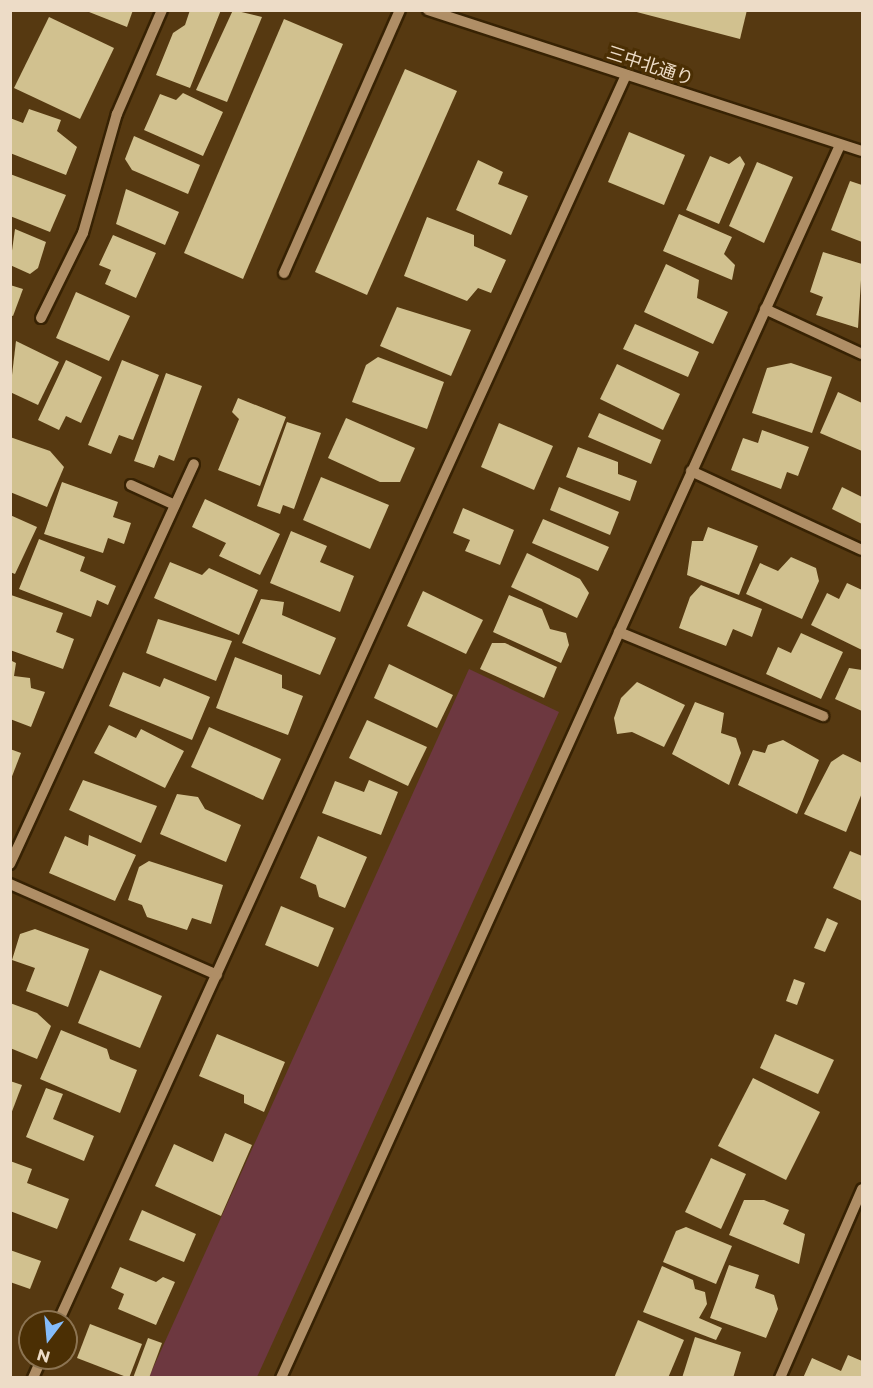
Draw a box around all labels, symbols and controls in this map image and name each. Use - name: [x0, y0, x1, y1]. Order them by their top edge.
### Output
- street label: 三中北通り: [604, 42, 696, 90]
- north arrow: [18, 1310, 78, 1370]
- text: N: [35, 1345, 52, 1367]

